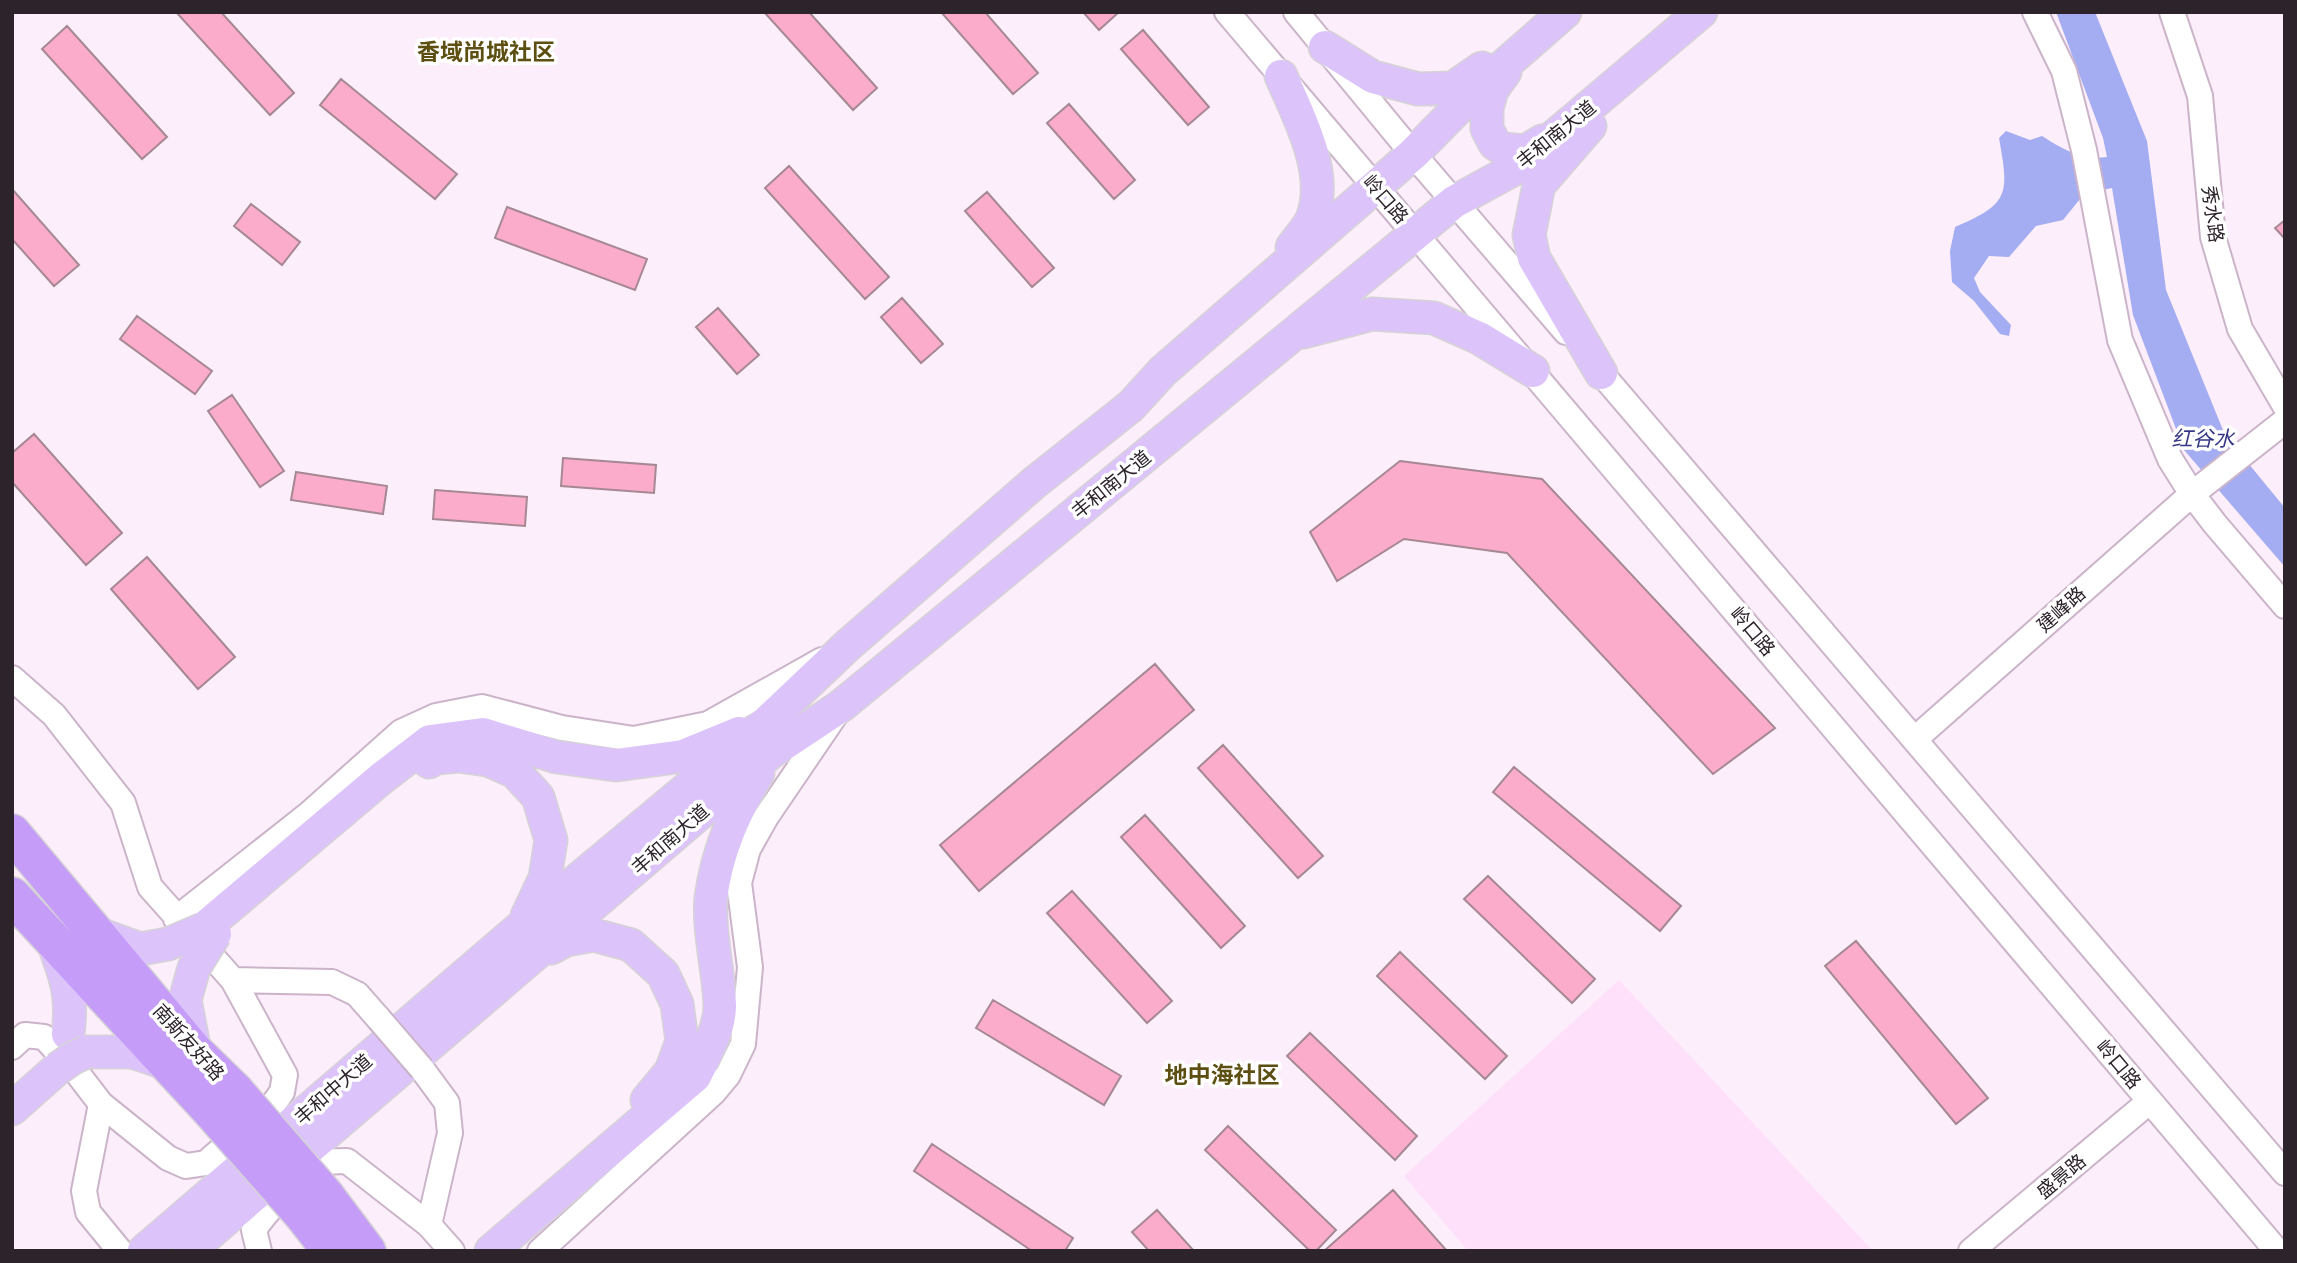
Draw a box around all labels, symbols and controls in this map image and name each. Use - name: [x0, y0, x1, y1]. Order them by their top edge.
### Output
- district label: 香域尚城社区: [417, 40, 555, 65]
- street label: 丰和南大道: [1513, 96, 1600, 172]
- street label: 岭口路: [1359, 171, 1412, 228]
- street label: 秀水路: [2198, 184, 2227, 244]
- water label: 红谷水: [2172, 427, 2235, 451]
- street label: 丰和南大道: [1068, 446, 1155, 522]
- street label: 建峰路: [2033, 582, 2090, 636]
- street label: 岭口路: [1726, 603, 1779, 660]
- street label: 丰和南大道: [628, 800, 713, 878]
- street label: 南斯友好路: [149, 1000, 228, 1085]
- street label: 岭口路: [2092, 1036, 2145, 1093]
- street label: 丰和中大道: [291, 1050, 376, 1128]
- district label: 地中海社区: [1165, 1063, 1280, 1088]
- street label: 盛景路: [2033, 1150, 2090, 1203]

